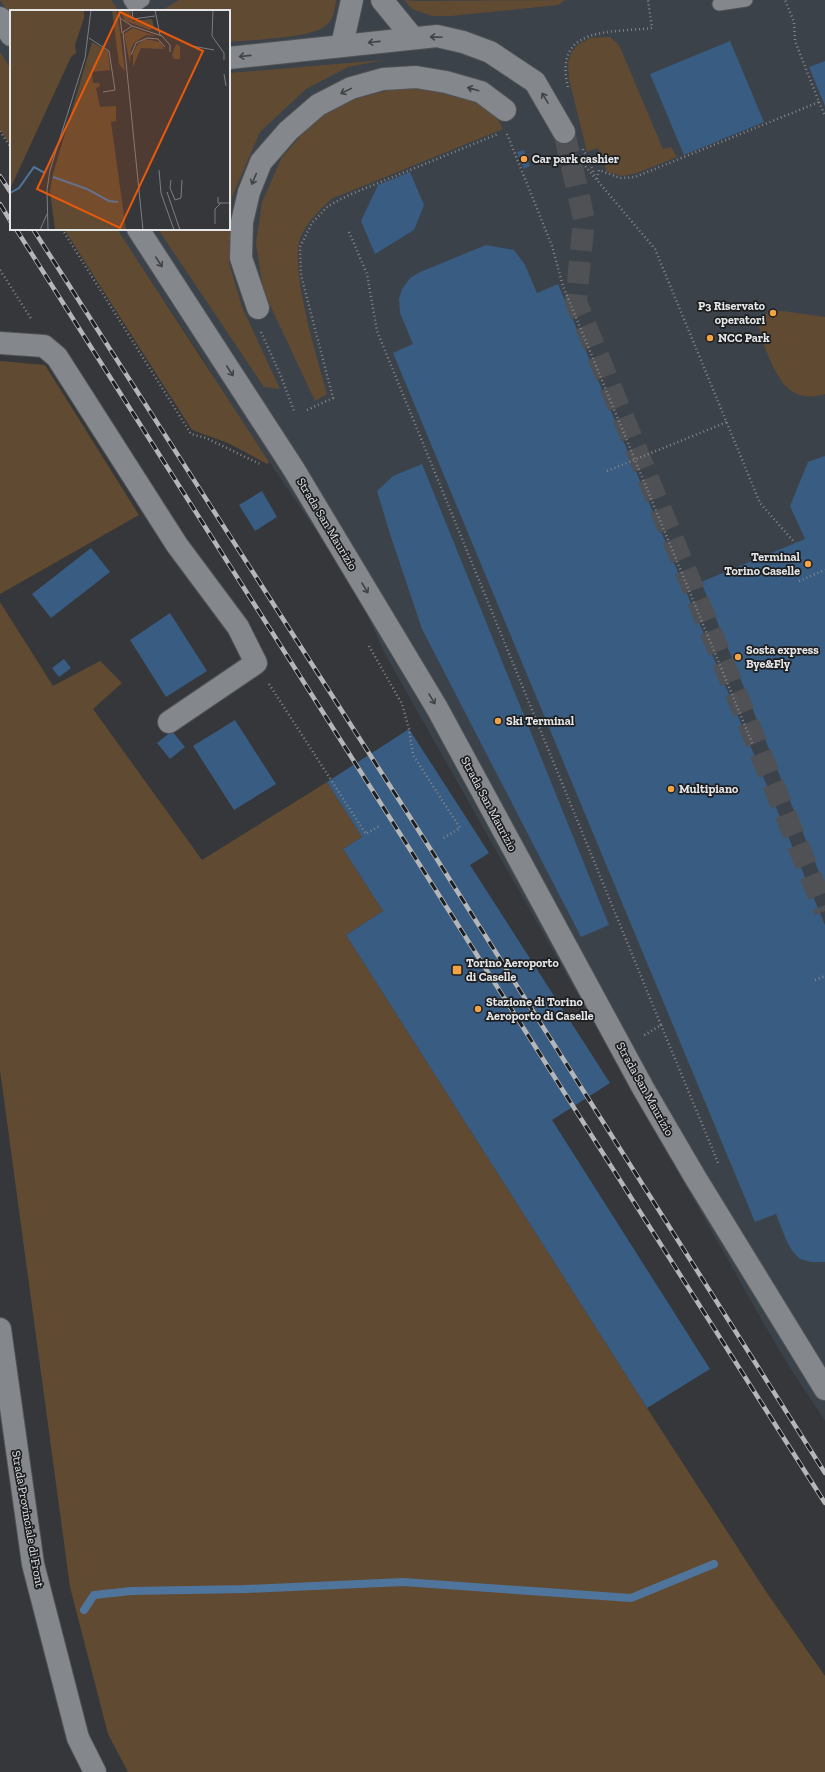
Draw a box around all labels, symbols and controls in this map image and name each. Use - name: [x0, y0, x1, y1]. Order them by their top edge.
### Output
- inset map: [10, 10, 230, 230]
- one-way arrow: [430, 33, 443, 41]
- one-way arrow: [368, 38, 381, 45]
- one-way arrow: [239, 52, 252, 60]
- one-way arrow: [466, 85, 479, 92]
- one-way arrow: [340, 87, 352, 95]
- one-way arrow: [540, 92, 548, 104]
- place label: Car park cashier: [532, 152, 620, 166]
- marker: Car park cashier: [519, 154, 529, 164]
- one-way arrow: [250, 172, 258, 184]
- one-way arrow: [155, 256, 163, 267]
- place label: P3 Riservato operatori: [698, 299, 766, 327]
- marker: P3 Riservato operatori: [768, 308, 778, 318]
- place label: NCC Park: [718, 331, 770, 345]
- marker: NCC Park: [705, 333, 715, 343]
- one-way arrow: [226, 365, 234, 376]
- street label: Strada San Maurizio: [294, 475, 360, 573]
- place label: Terminal Torino Caselle: [724, 550, 801, 578]
- marker: Terminal Torino Caselle: [803, 559, 813, 569]
- one-way arrow: [361, 582, 369, 593]
- place label: Sosta express Bye&Fly: [746, 643, 819, 671]
- marker: Sosta express Bye&Fly: [733, 652, 743, 662]
- one-way arrow: [428, 693, 436, 704]
- place label: Ski Terminal: [506, 714, 575, 728]
- marker: Ski Terminal: [493, 716, 503, 726]
- street label: Strada San Maurizio: [458, 754, 520, 854]
- place label: Multipiano: [679, 782, 739, 796]
- marker: Multipiano: [666, 784, 676, 794]
- place label: Torino Aeroporto di Caselle: [466, 956, 559, 984]
- marker: Torino Aeroporto di Caselle: [451, 964, 463, 976]
- place label: Stazione di Torino Aeroporto di Caselle: [486, 995, 594, 1023]
- marker: Stazione di Torino Aeroporto di Caselle: [473, 1004, 483, 1014]
- street label: Strada San Maurizio: [613, 1040, 677, 1138]
- street label: Strada Provinciale di Front: [9, 1449, 47, 1589]

